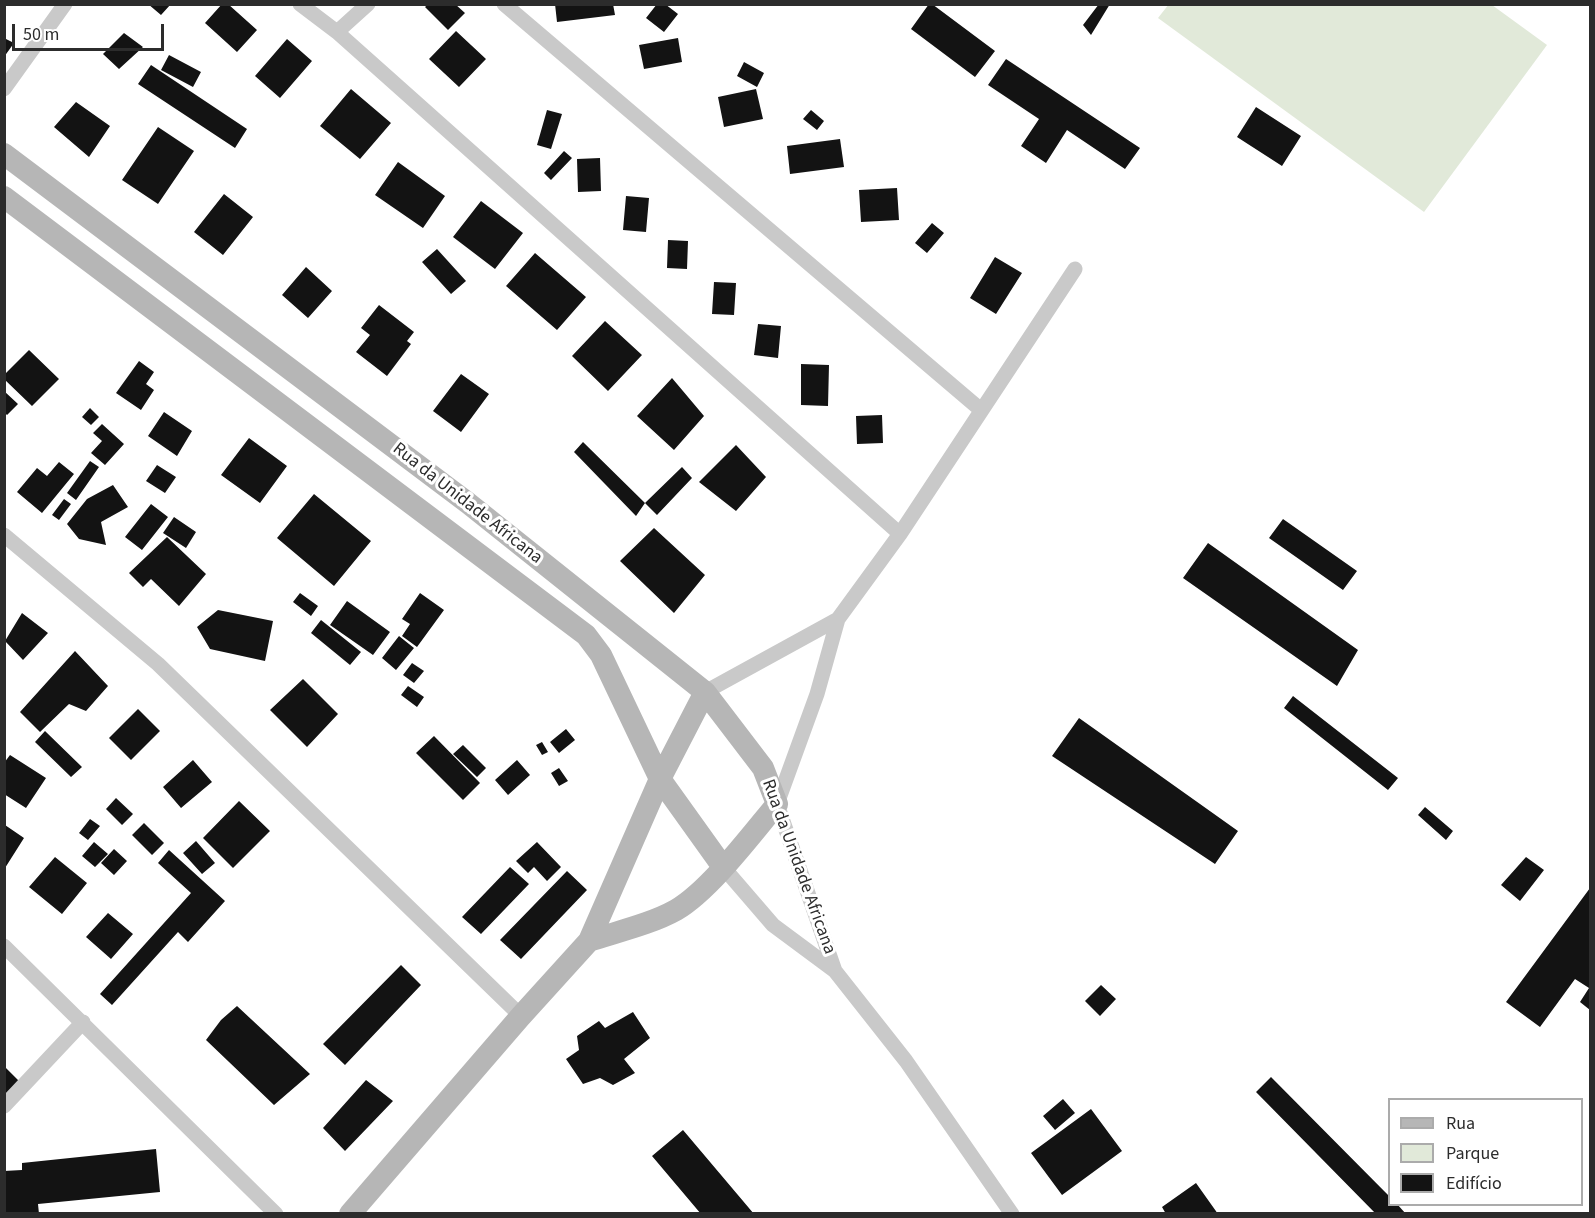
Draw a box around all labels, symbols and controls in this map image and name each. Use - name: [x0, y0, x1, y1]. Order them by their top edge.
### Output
- scale bar: [15, 12, 166, 50]
- text: 50 m: [23, 22, 59, 47]
- street label: Rua da Unidade Africana: [388, 439, 546, 569]
- street label: Rua da Unidade Africana: [756, 777, 840, 957]
- legend: [1388, 1098, 1583, 1206]
- text: Rua: [1446, 1111, 1475, 1136]
- text: Parque: [1446, 1141, 1499, 1166]
- text: Edifício: [1446, 1171, 1502, 1196]

